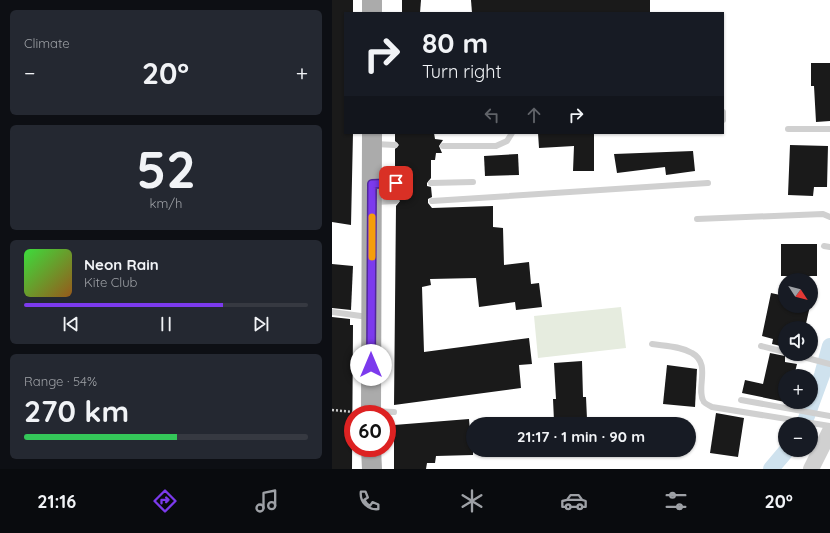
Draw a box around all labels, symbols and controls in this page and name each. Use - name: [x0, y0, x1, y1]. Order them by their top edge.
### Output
- text: 80 m: [422, 25, 488, 60]
- icon: right: [356, 28, 408, 80]
- text: Climate: [24, 35, 70, 51]
- text: 20°: [142, 54, 189, 92]
- text: −: [24, 59, 35, 87]
- text: +: [296, 59, 308, 87]
- text: Turn right: [422, 60, 502, 83]
- icon: left: [481, 104, 503, 126]
- icon: ahead: [523, 104, 545, 126]
- icon: right: [565, 104, 587, 126]
- text: 52: [136, 136, 196, 201]
- pin: [379, 166, 413, 200]
- icon: arrive: [385, 172, 407, 194]
- text: km/h: [150, 195, 182, 211]
- text: Neon Rain: [84, 255, 159, 274]
- north arrow: [778, 273, 818, 313]
- map controls: [778, 273, 818, 457]
- text: Kite Club: [84, 274, 137, 290]
- icon: previous: [60, 313, 82, 335]
- icon: pause: [155, 313, 177, 335]
- icon: next: [250, 313, 272, 335]
- button: sound: [778, 321, 818, 361]
- position arrow: [350, 344, 392, 386]
- button: +: [778, 369, 818, 409]
- text: Range · 54%: [24, 373, 97, 389]
- text: 270 km: [24, 392, 129, 430]
- speed limit sign: 60: [344, 405, 396, 457]
- button: −: [778, 417, 818, 457]
- text: 21:17 · 1 min · 90 m: [517, 427, 645, 446]
- icon: directions: [151, 487, 179, 515]
- icon: music: [253, 487, 281, 515]
- icon: phone: [355, 487, 383, 515]
- icon: climate: [458, 487, 486, 515]
- icon: car: [560, 487, 588, 515]
- icon: filters: [662, 487, 690, 515]
- text: 21:16: [37, 490, 76, 513]
- text: 20°: [764, 490, 793, 513]

